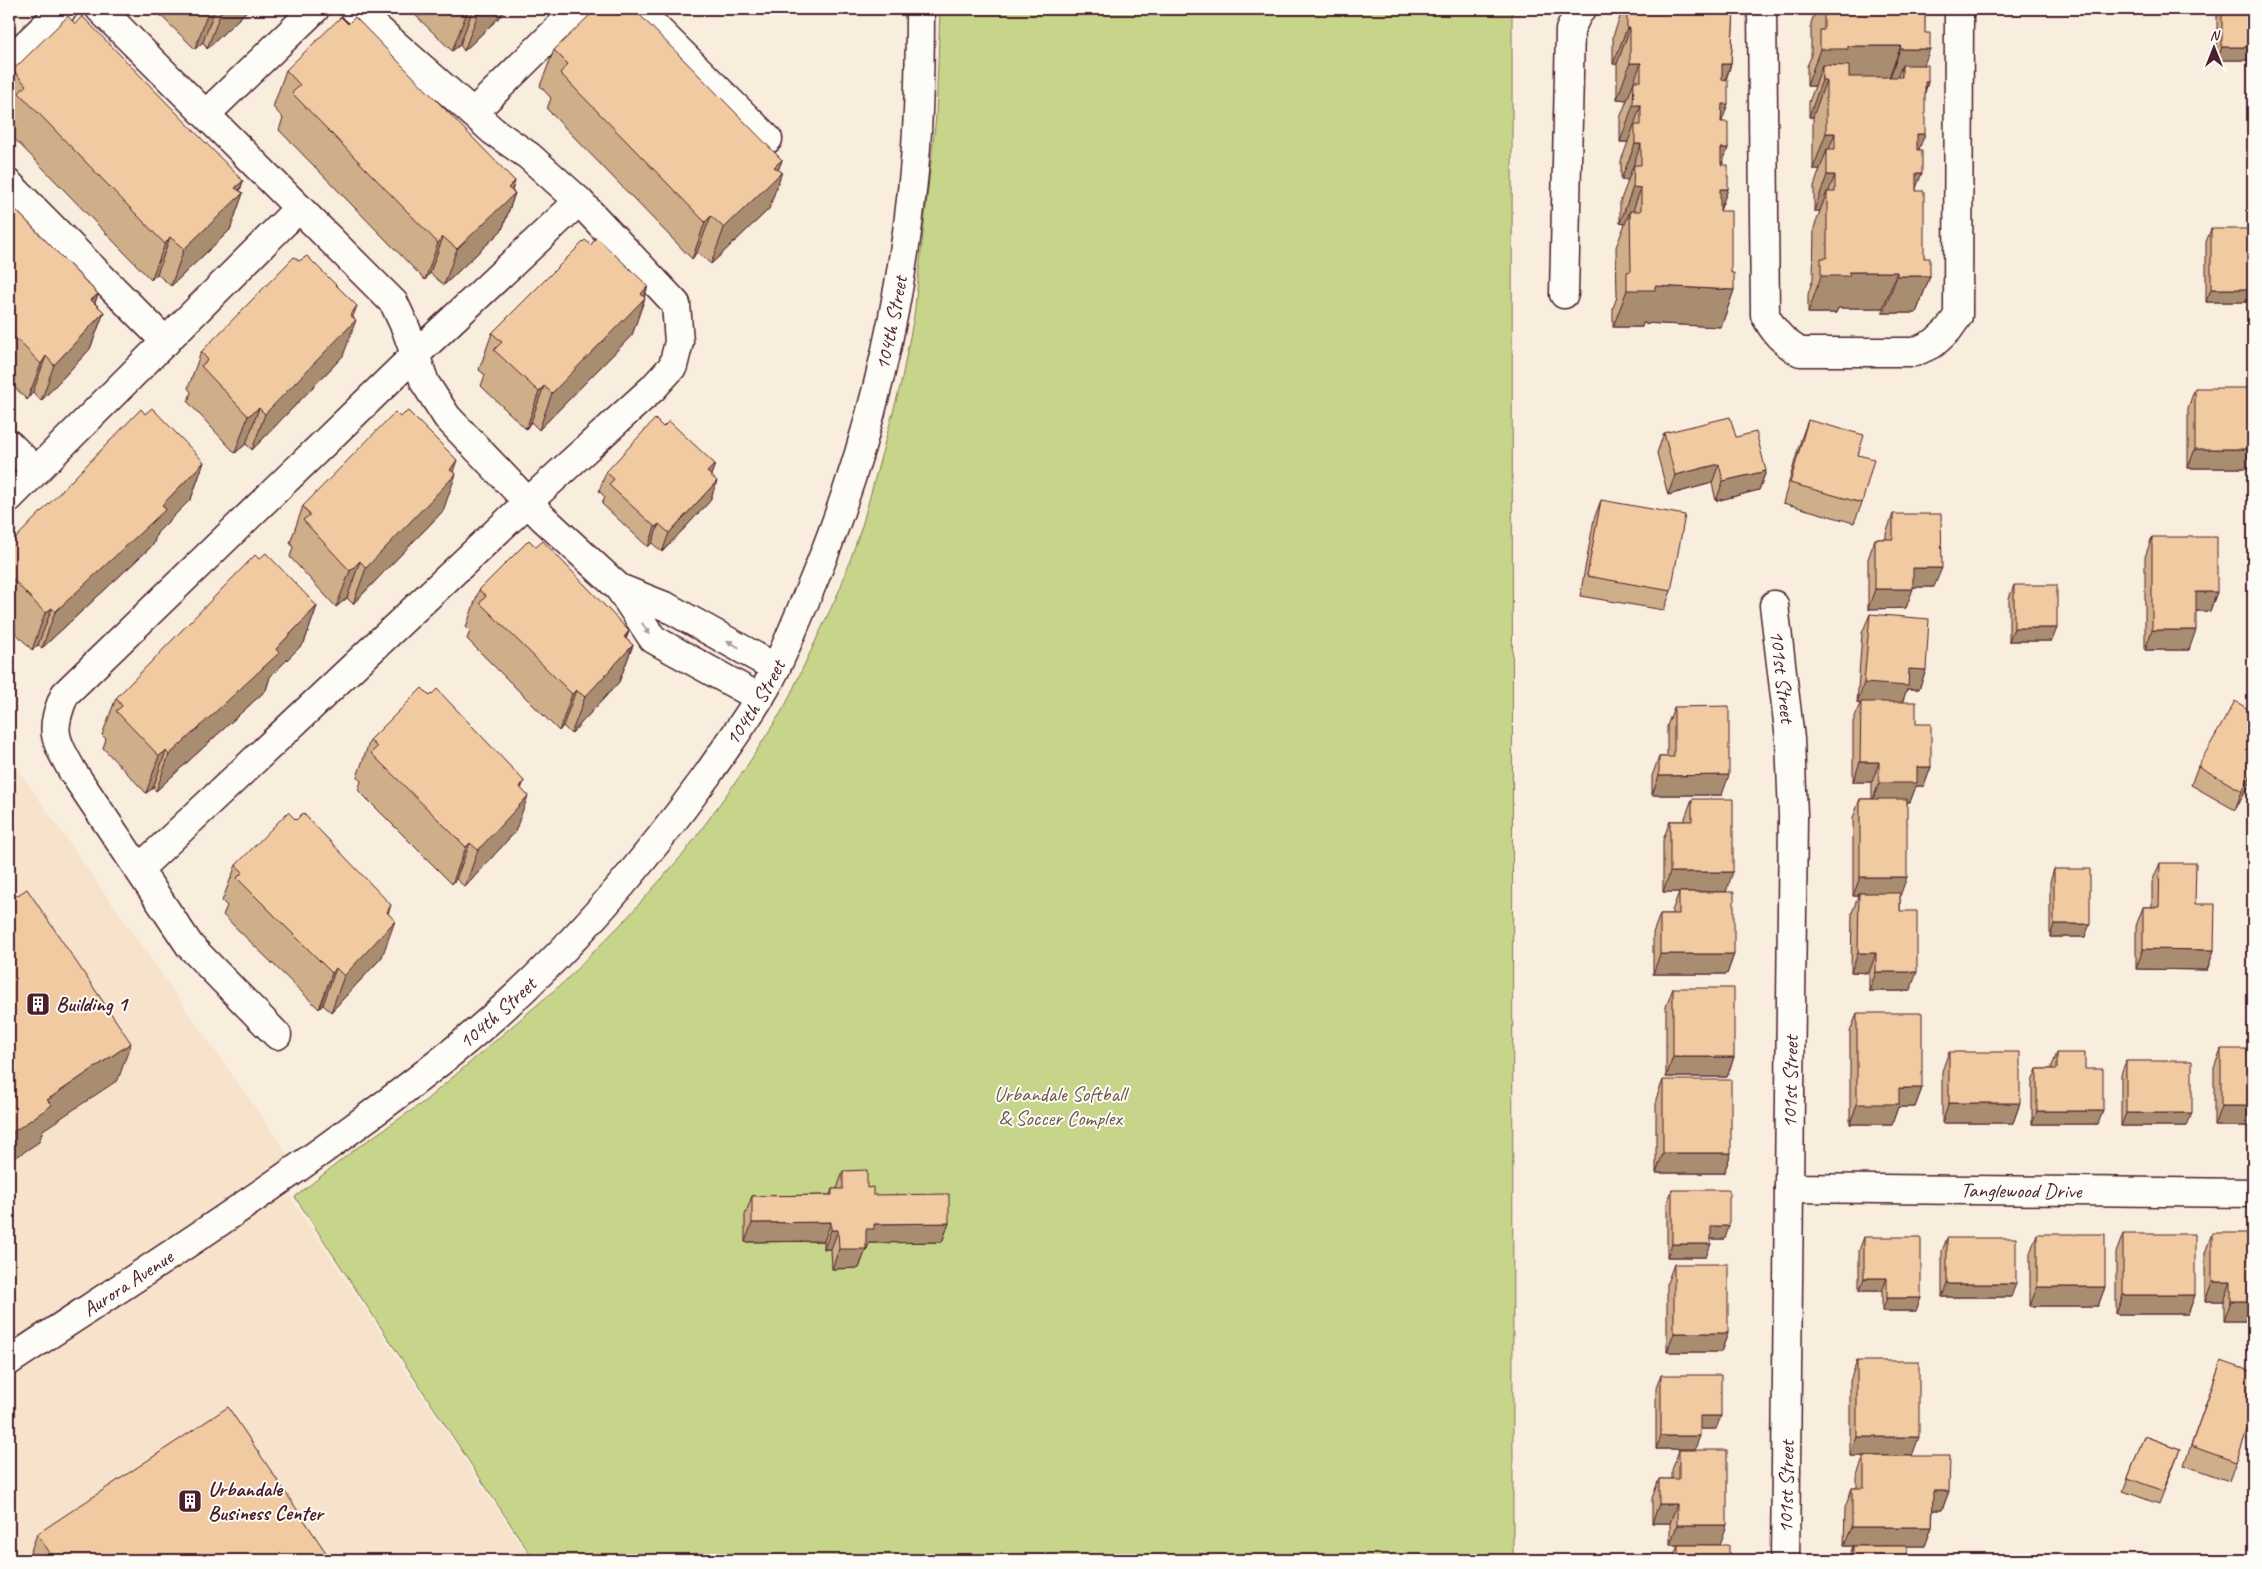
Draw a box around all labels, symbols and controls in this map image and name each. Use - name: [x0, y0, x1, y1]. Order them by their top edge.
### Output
- north arrow: [2190, 22, 2240, 72]
- text: N: [2210, 27, 2221, 44]
- street label: 104th Street: [869, 272, 913, 373]
- one-way arrow: [641, 622, 651, 636]
- street label: 101st Street: [1764, 629, 1801, 726]
- one-way arrow: [726, 640, 741, 648]
- street label: 104th Street: [719, 654, 792, 750]
- street label: 104th Street: [453, 970, 543, 1054]
- building icon: Building 1: [25, 991, 51, 1017]
- place label: Building 1: [56, 991, 130, 1017]
- street label: 101st Street: [1776, 1033, 1804, 1129]
- park label: Urbandale Softball & Soccer Complex: [994, 1081, 1129, 1131]
- street label: Tanglewood Drive: [1960, 1177, 2083, 1204]
- street label: Aurora Avenue: [77, 1243, 179, 1322]
- street label: 101st Street: [1772, 1438, 1800, 1534]
- place label: Urbandale Business Center: [208, 1476, 325, 1526]
- building icon: Urbandale Business Center: [177, 1488, 203, 1514]

